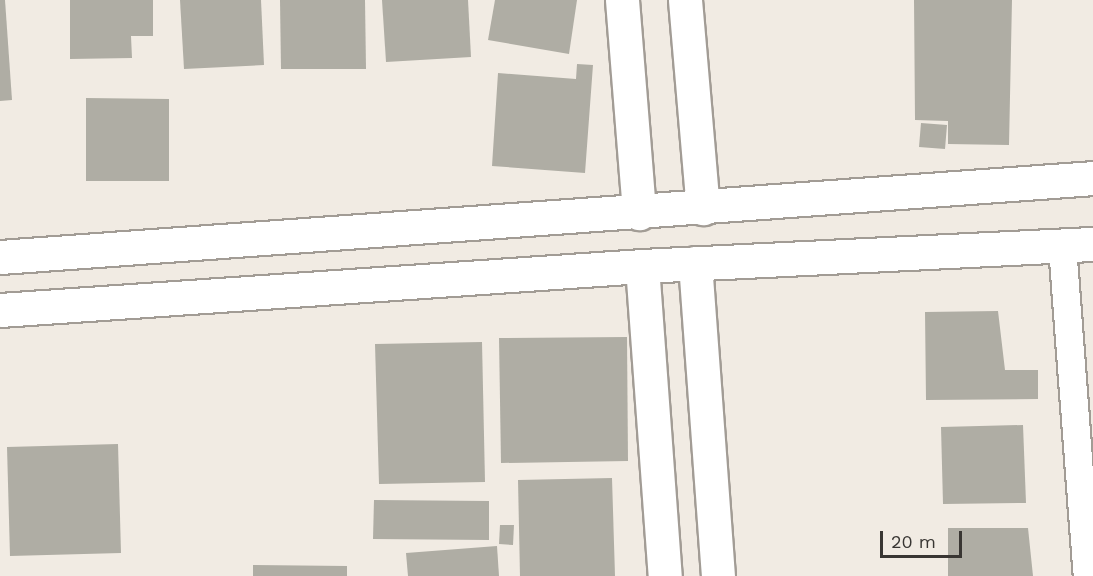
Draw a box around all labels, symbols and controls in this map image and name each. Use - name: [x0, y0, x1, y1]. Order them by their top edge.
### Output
- scale bar: [883, 519, 966, 557]
- text: 20 m: [891, 531, 936, 552]

